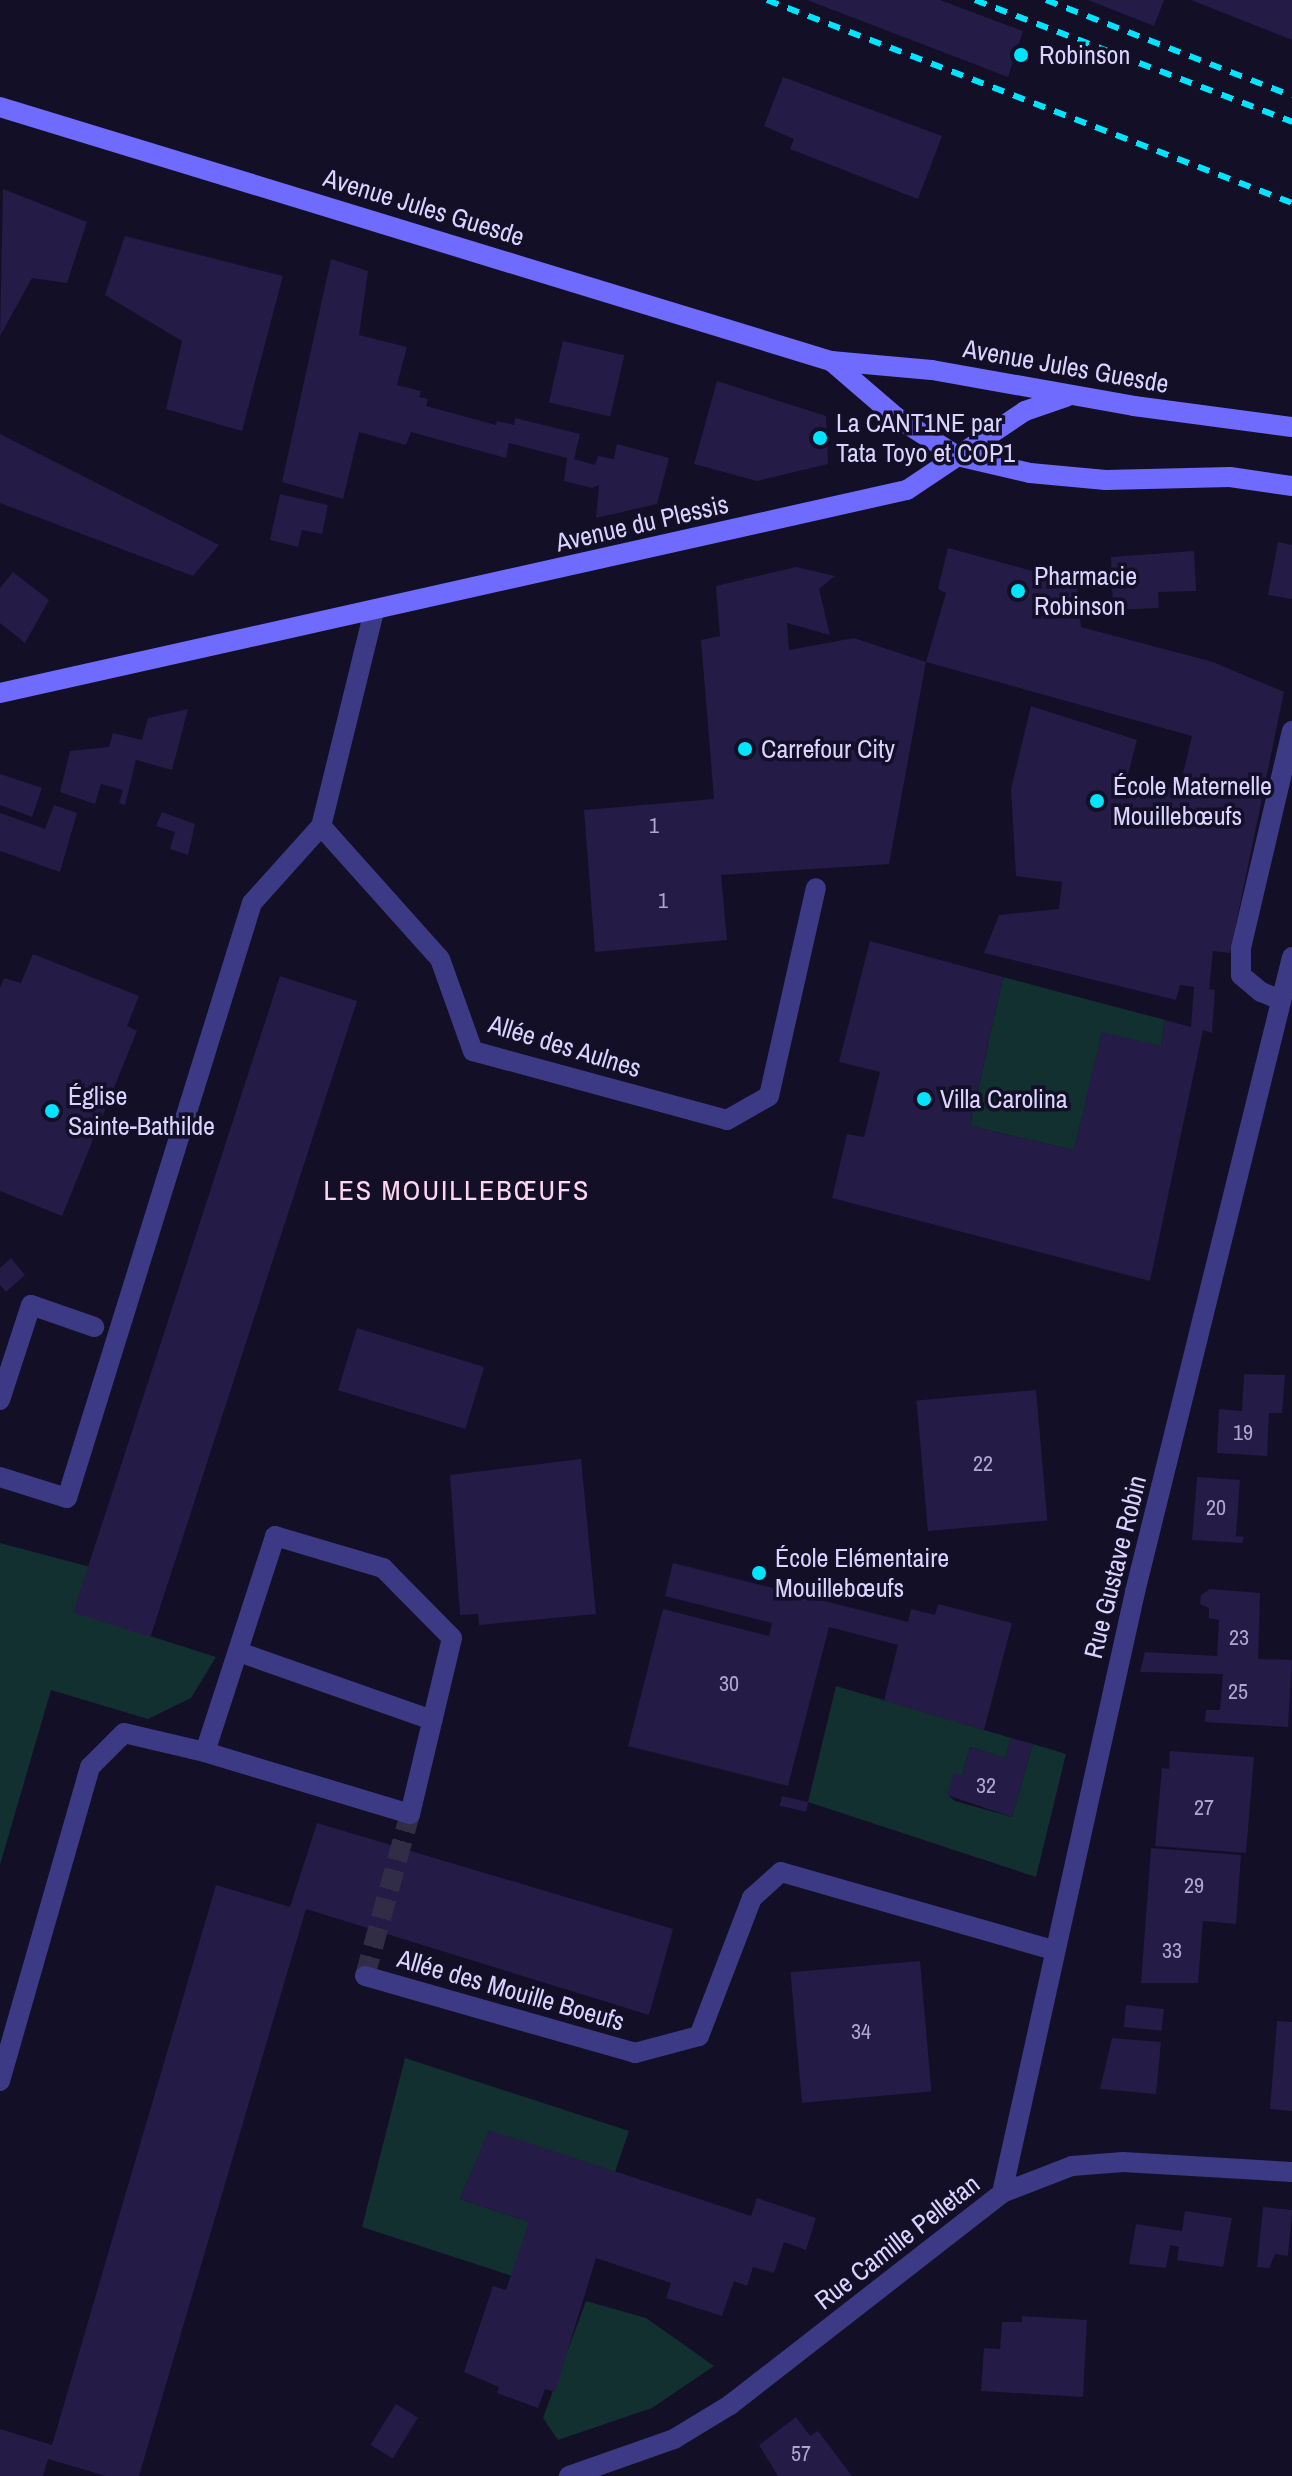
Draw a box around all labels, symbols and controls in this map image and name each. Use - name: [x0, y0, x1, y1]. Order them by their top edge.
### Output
- place label: Robinson: [1039, 39, 1130, 71]
- marker: Robinson: [1010, 44, 1032, 66]
- street label: Avenue Jules Guesde: [320, 162, 528, 252]
- street label: Avenue Jules Guesde: [961, 333, 1171, 399]
- place label: La CANT1NE par Tata Toyo et COP1: [836, 407, 1015, 468]
- marker: La CANT1NE par Tata Toyo et COP1: [811, 429, 829, 447]
- street label: Avenue du Plessis: [553, 488, 731, 558]
- place label: Pharmacie Robinson: [1034, 560, 1137, 622]
- marker: Pharmacie Robinson: [1009, 582, 1027, 600]
- place label: Carrefour City: [761, 733, 895, 765]
- marker: Carrefour City: [736, 740, 754, 758]
- place label: École Maternelle Mouillebœufs: [1113, 770, 1272, 832]
- marker: École Maternelle Mouillebœufs: [1088, 792, 1106, 810]
- house number: 1: [649, 813, 659, 839]
- house number: 1: [658, 888, 668, 914]
- street label: Allée des Aulnes: [485, 1008, 645, 1084]
- place label: Église Sainte-Bathilde: [68, 1080, 215, 1142]
- place label: Villa Carolina: [940, 1083, 1068, 1115]
- marker: Villa Carolina: [915, 1090, 933, 1108]
- marker: Église Sainte-Bathilde: [43, 1102, 61, 1120]
- district label: LES MOUILLEBŒUFS: [324, 1173, 590, 1207]
- house number: 19: [1233, 1420, 1253, 1446]
- house number: 22: [973, 1451, 993, 1477]
- street label: Rue Gustave Robin: [1077, 1472, 1153, 1662]
- house number: 20: [1206, 1495, 1226, 1521]
- place label: École Elémentaire Mouillebœufs: [775, 1542, 949, 1604]
- marker: École Elémentaire Mouillebœufs: [750, 1564, 768, 1582]
- house number: 23: [1229, 1625, 1249, 1651]
- house number: 30: [719, 1671, 739, 1697]
- house number: 25: [1228, 1679, 1248, 1705]
- house number: 32: [976, 1773, 996, 1799]
- house number: 27: [1194, 1795, 1214, 1821]
- house number: 29: [1184, 1873, 1204, 1899]
- house number: 33: [1162, 1938, 1182, 1964]
- street label: Allée des Mouille Boeufs: [394, 1943, 628, 2037]
- house number: 34: [851, 2019, 871, 2045]
- street label: Rue Camille Pelletan: [808, 2168, 986, 2316]
- house number: 57: [791, 2441, 811, 2467]

